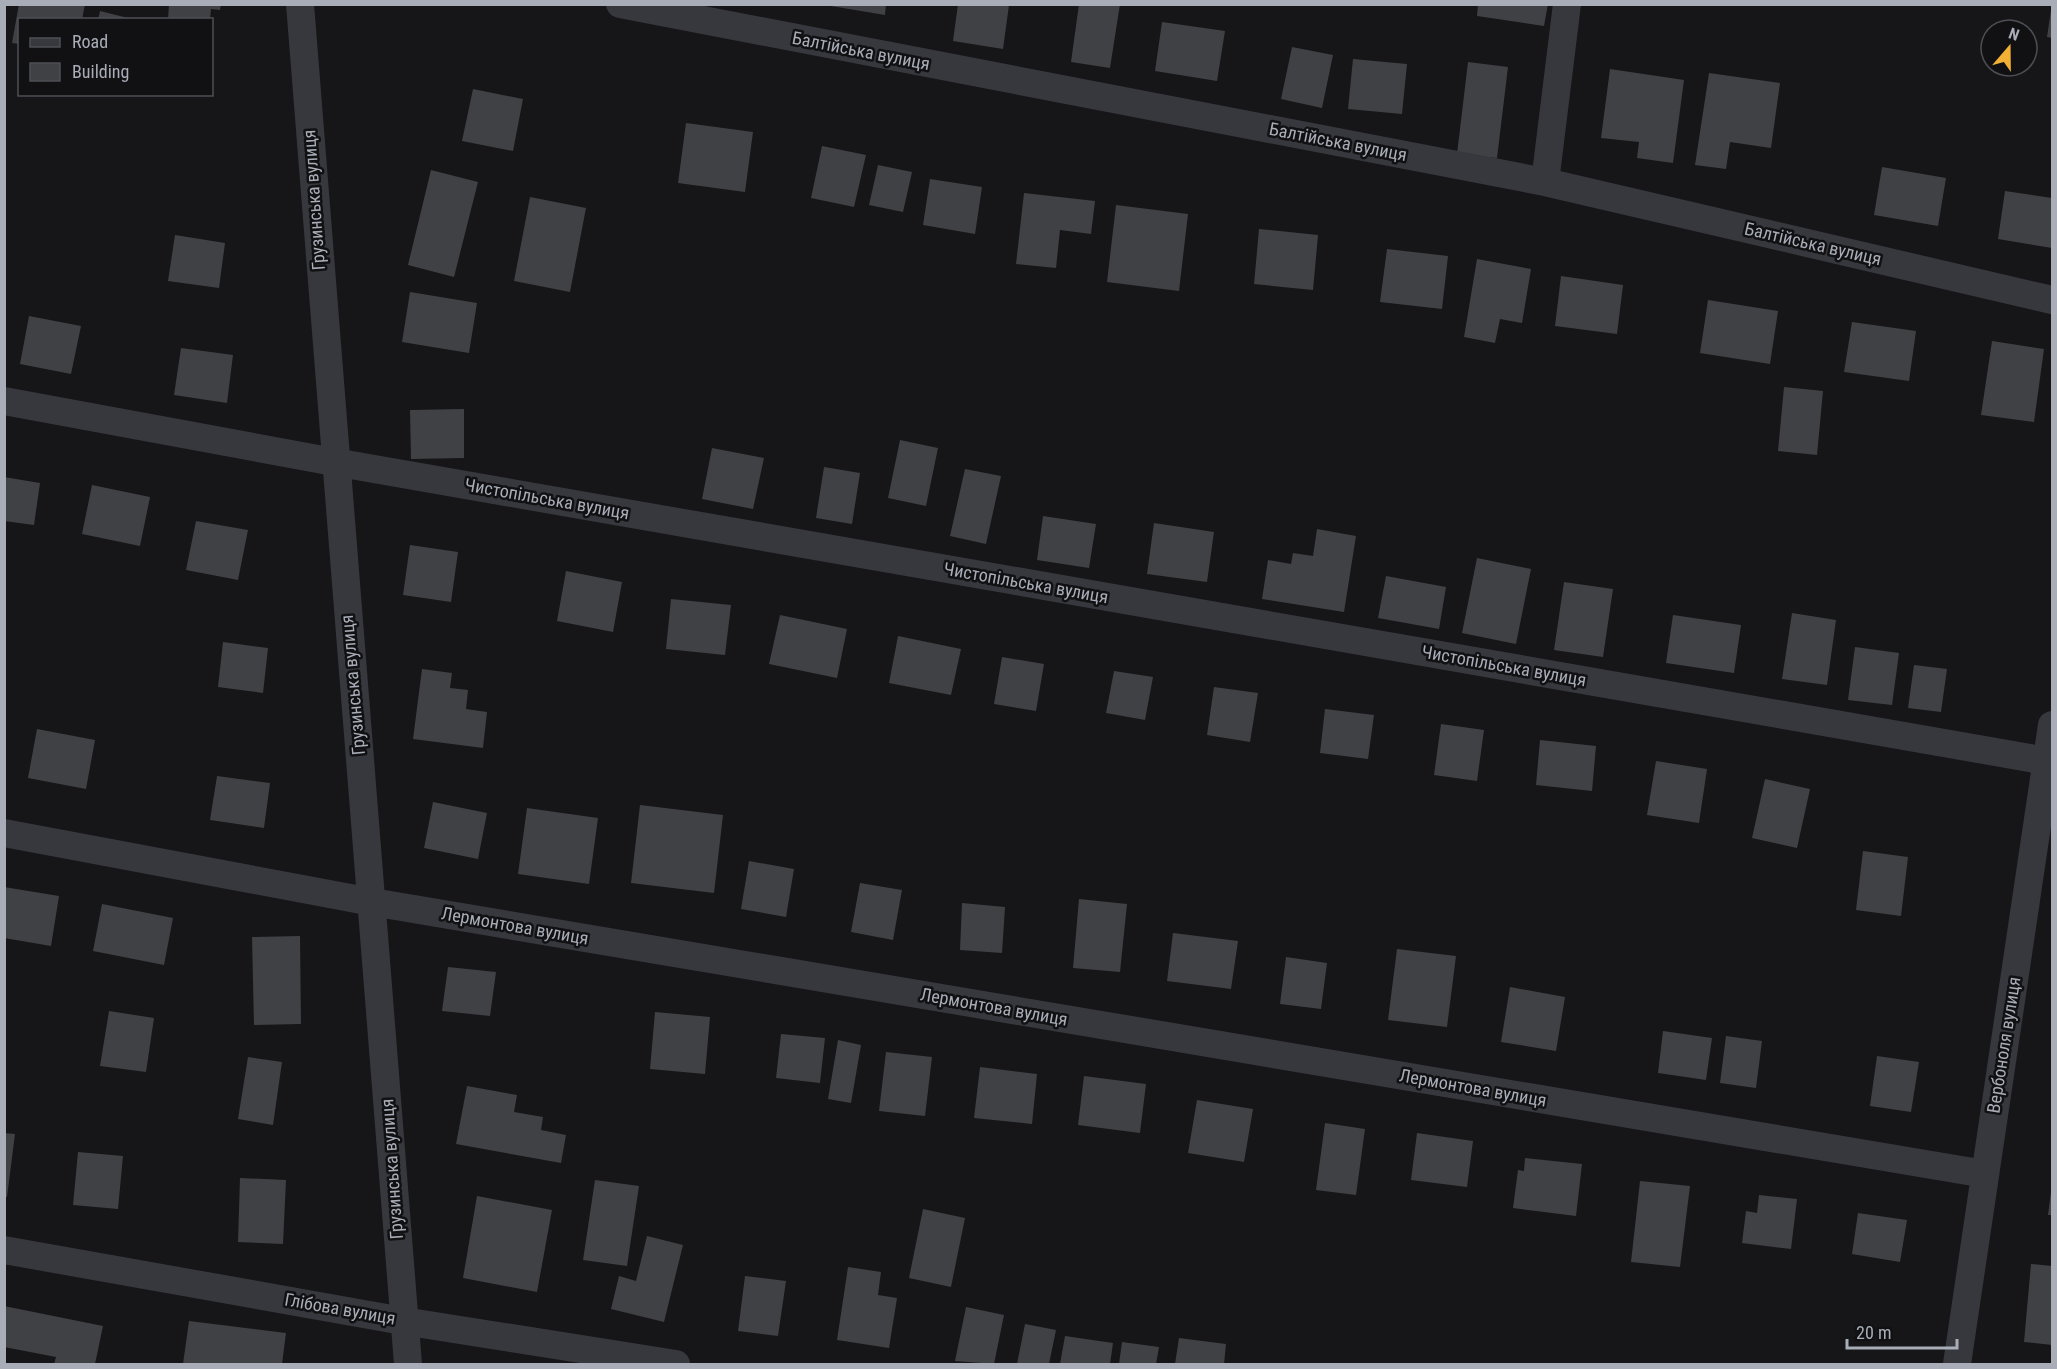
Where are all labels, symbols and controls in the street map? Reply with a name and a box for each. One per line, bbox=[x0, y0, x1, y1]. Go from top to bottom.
legend bbox=[18, 18, 213, 96]
north arrow bbox=[1979, 18, 2039, 78]
text: N bbox=[2006, 24, 2022, 45]
street label: Балтійська вулиця bbox=[791, 27, 932, 74]
text: Road bbox=[72, 31, 108, 52]
text: Building bbox=[72, 61, 129, 82]
street label: Балтійська вулиця bbox=[1268, 118, 1409, 165]
street label: Грузинська вулиця bbox=[298, 129, 329, 271]
street label: Балтійська вулиця bbox=[1743, 218, 1884, 269]
street label: Чистопільська вулиця bbox=[463, 474, 631, 523]
street label: Чистопільська вулиця bbox=[942, 558, 1110, 607]
street label: Грузинська вулиця bbox=[336, 614, 369, 756]
street label: Чистопільська вулиця bbox=[1420, 641, 1588, 690]
street label: Лермонтова вулиця bbox=[440, 902, 590, 949]
street label: Вербоноля вулиця bbox=[1982, 975, 2025, 1115]
street label: Лермонтова вулиця bbox=[919, 983, 1069, 1030]
street label: Лермонтова вулиця bbox=[1398, 1064, 1548, 1111]
street label: Грузинська вулиця bbox=[376, 1098, 407, 1240]
street label: Глібова вулиця bbox=[283, 1288, 397, 1329]
scale bar bbox=[1847, 1312, 1956, 1350]
text: 20 m bbox=[1856, 1322, 1891, 1343]

